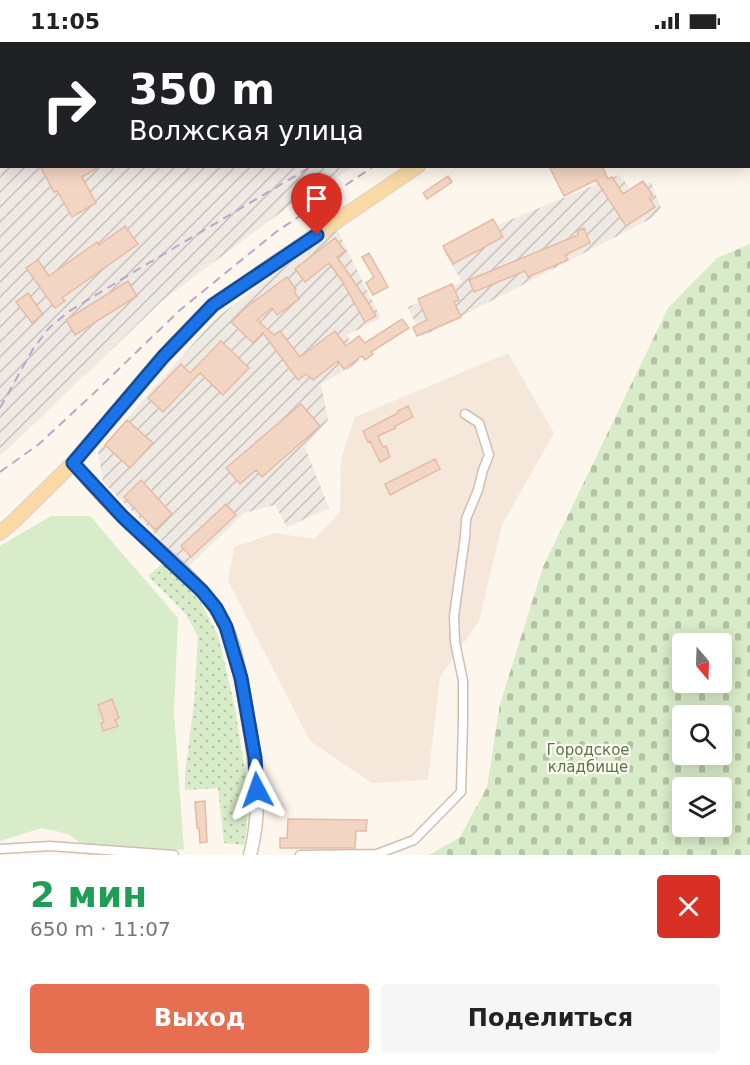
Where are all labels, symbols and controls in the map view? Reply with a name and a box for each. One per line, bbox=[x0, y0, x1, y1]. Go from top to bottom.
text: 11:05 bbox=[30, 9, 100, 34]
text: 350 m bbox=[129, 65, 275, 114]
icon: right bbox=[30, 66, 108, 144]
text: Волжская улица bbox=[129, 115, 364, 146]
pin bbox=[291, 173, 342, 235]
icon: arrive bbox=[300, 182, 333, 215]
north arrow bbox=[672, 633, 732, 693]
map controls bbox=[672, 633, 732, 837]
button: search bbox=[672, 705, 732, 765]
park label: Городское кладбище bbox=[546, 741, 630, 776]
position arrow bbox=[225, 758, 289, 822]
button: layers bbox=[672, 777, 732, 837]
text: 2 мин bbox=[30, 874, 147, 915]
button: close bbox=[657, 875, 720, 938]
text: 650 m · 11:07 bbox=[30, 917, 171, 941]
button: Выход bbox=[30, 984, 369, 1053]
button: Поделиться bbox=[381, 984, 720, 1053]

